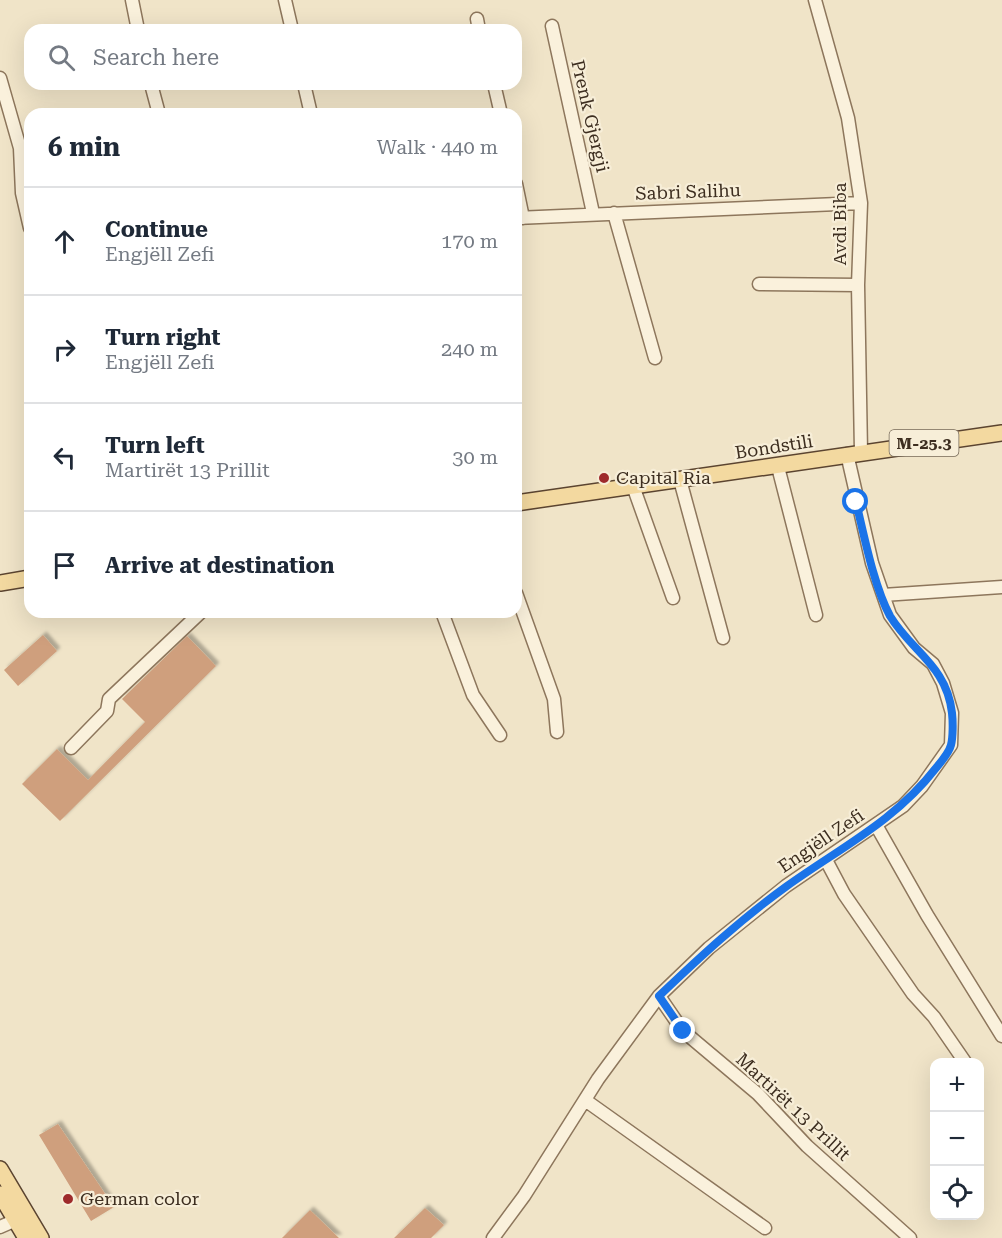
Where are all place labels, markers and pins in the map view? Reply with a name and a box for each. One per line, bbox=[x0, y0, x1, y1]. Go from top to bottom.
place label: Capital Ria bbox=[616, 467, 711, 488]
marker: Capital Ria bbox=[597, 471, 611, 485]
place label: German color bbox=[80, 1188, 199, 1209]
marker: German color bbox=[61, 1192, 75, 1206]

